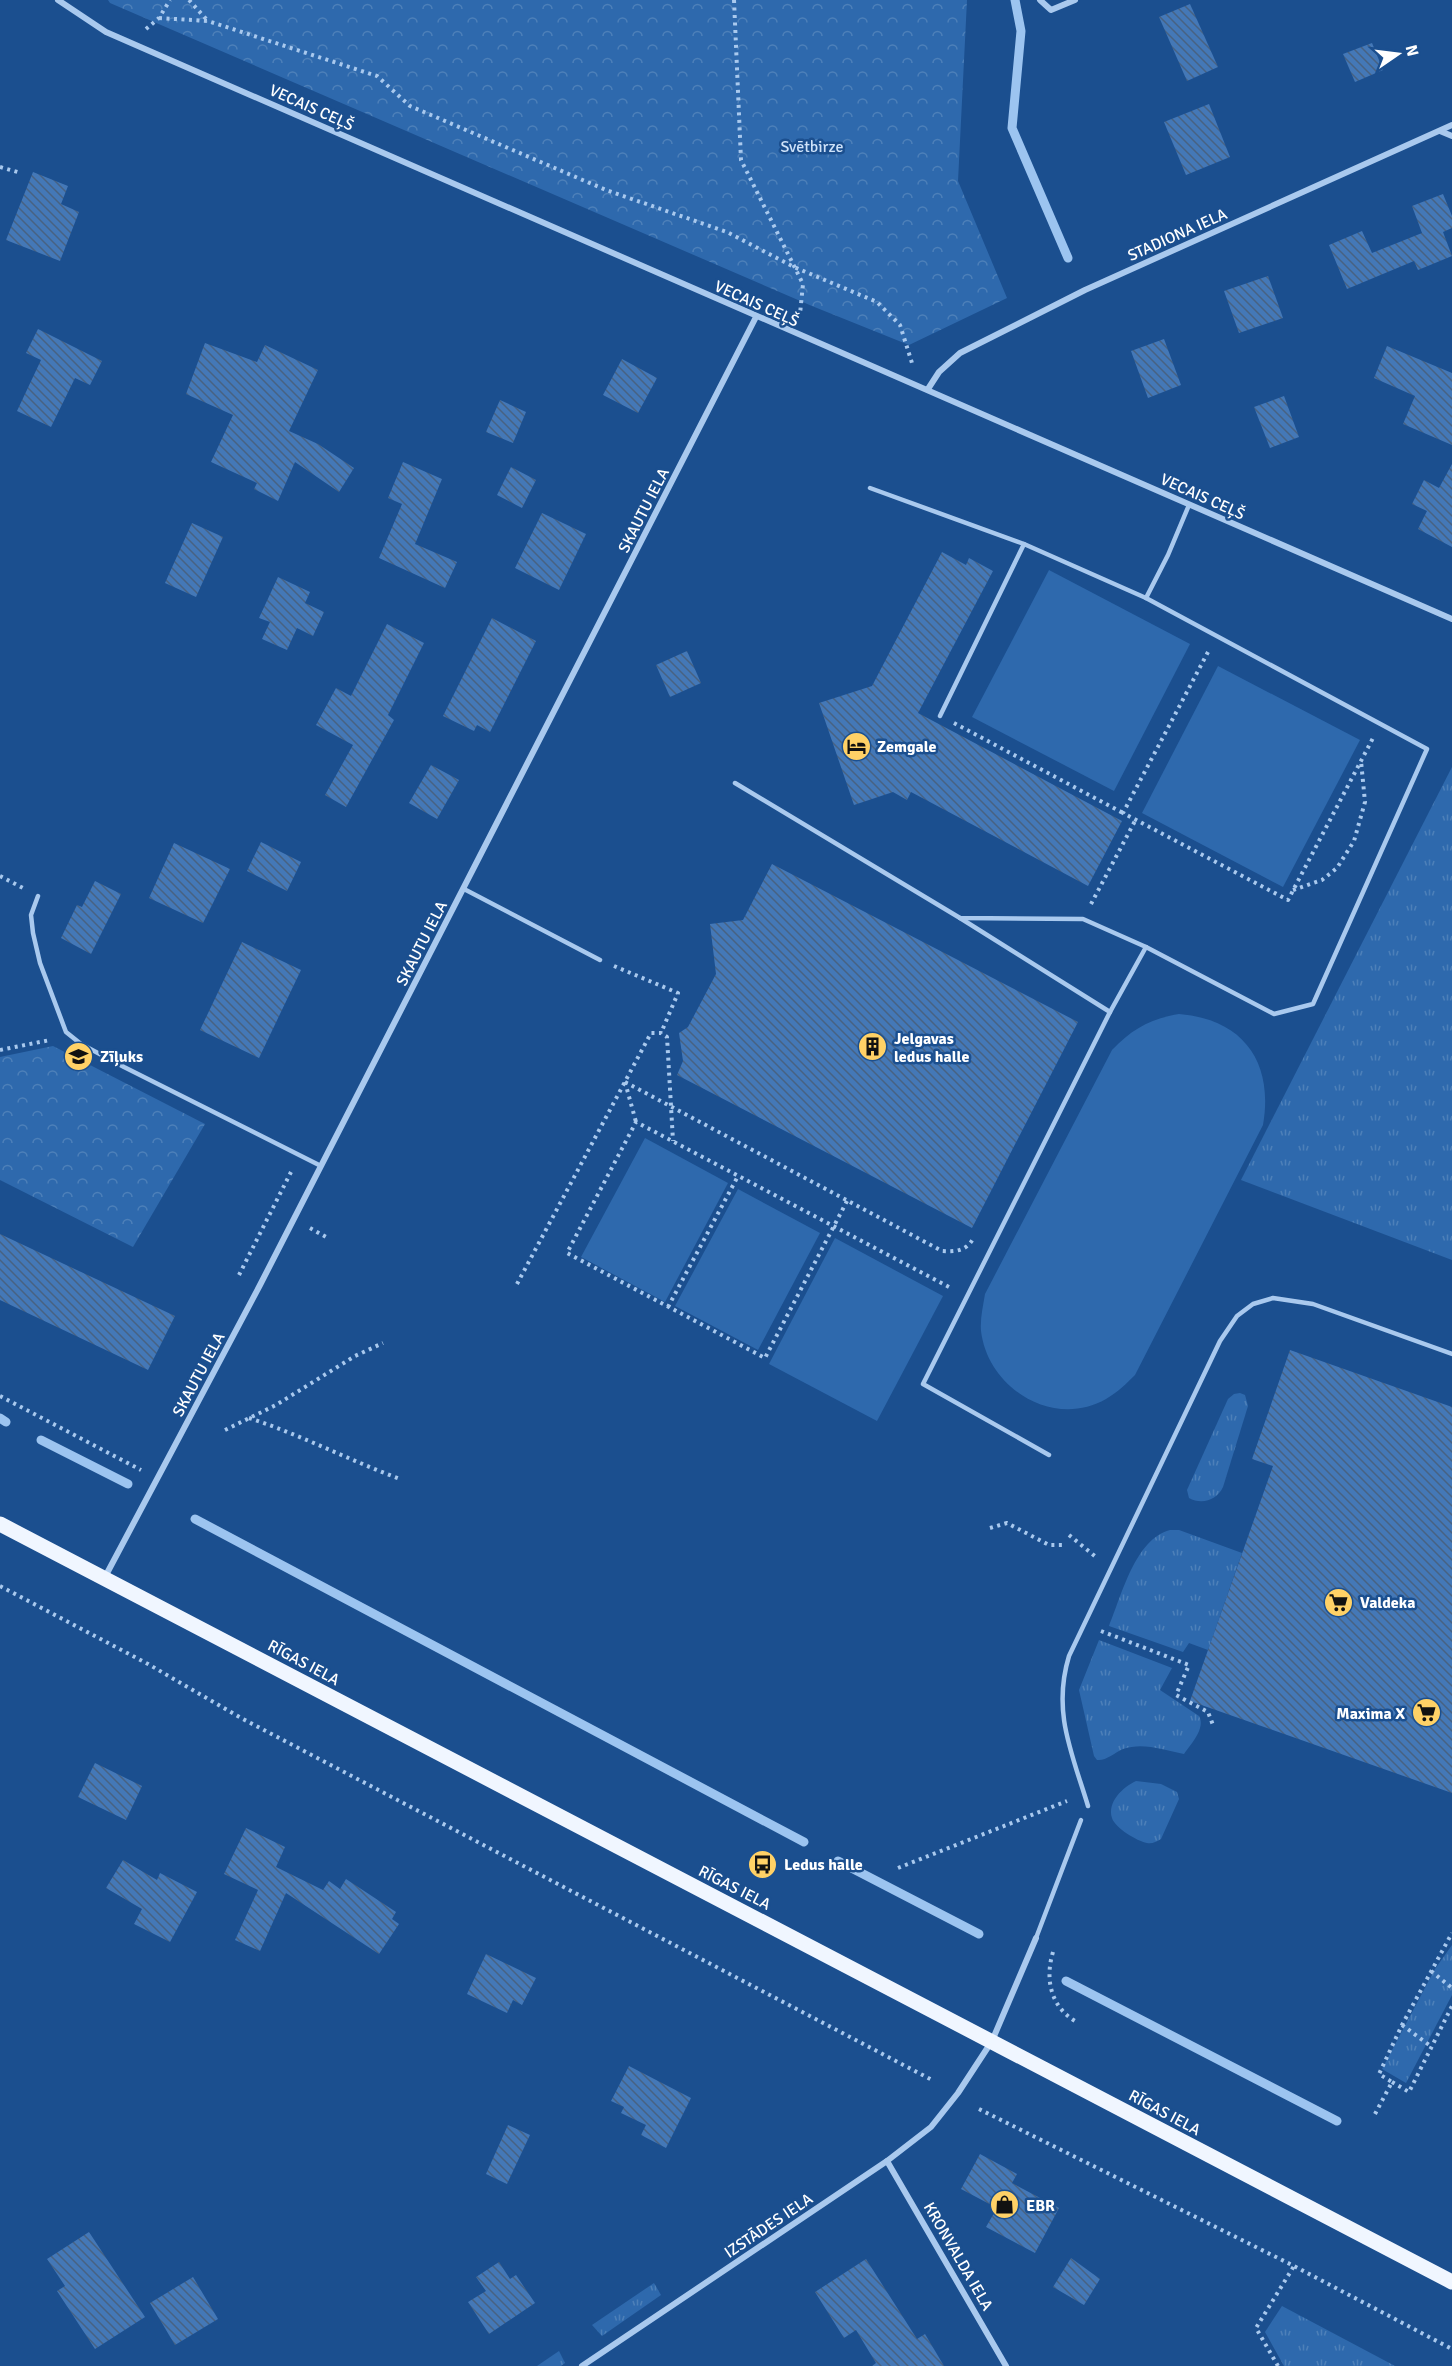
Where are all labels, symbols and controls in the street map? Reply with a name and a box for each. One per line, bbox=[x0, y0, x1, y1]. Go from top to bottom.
north arrow bbox=[1368, 24, 1428, 84]
text: N bbox=[1401, 43, 1423, 58]
street label: VECAIS CEĻŠ bbox=[266, 80, 357, 135]
park label: Svētbirze bbox=[781, 137, 843, 157]
street label: STADIONA IELA bbox=[1125, 204, 1230, 266]
street label: VECAIS CEĻŠ bbox=[711, 276, 802, 331]
street label: SKAUTU IELA bbox=[614, 465, 674, 556]
street label: VECAIS CEĻŠ bbox=[1157, 469, 1248, 524]
hotel icon: Zemgale bbox=[840, 730, 872, 762]
place label: Zemgale bbox=[877, 737, 937, 757]
street label: SKAUTU IELA bbox=[392, 898, 452, 989]
place label: Jelgavas ledus halle bbox=[894, 1029, 969, 1067]
building icon: Jelgavas ledus halle bbox=[857, 1031, 889, 1063]
school or university icon: Zīļuks bbox=[63, 1040, 95, 1072]
place label: Zīļuks bbox=[100, 1047, 143, 1067]
street label: SKAUTU IELA bbox=[168, 1329, 230, 1420]
supermarket icon: Valdeka bbox=[1323, 1586, 1355, 1618]
place label: Valdeka bbox=[1360, 1593, 1415, 1613]
street label: RĪGAS IELA bbox=[264, 1636, 343, 1690]
supermarket icon: Maxima X bbox=[1410, 1697, 1442, 1729]
place label: Maxima X bbox=[1336, 1704, 1405, 1724]
bus stop icon: Ledus halle bbox=[747, 1848, 779, 1880]
place label: Ledus halle bbox=[784, 1855, 863, 1875]
street label: RĪGAS IELA bbox=[695, 1861, 774, 1915]
street label: RĪGAS IELA bbox=[1125, 2086, 1204, 2140]
street label: IZSTĀDES IELA bbox=[721, 2189, 817, 2263]
shop icon: EBR bbox=[989, 2189, 1021, 2221]
place label: EBR bbox=[1026, 2196, 1055, 2216]
street label: KRONVALDA IELA bbox=[919, 2199, 997, 2314]

